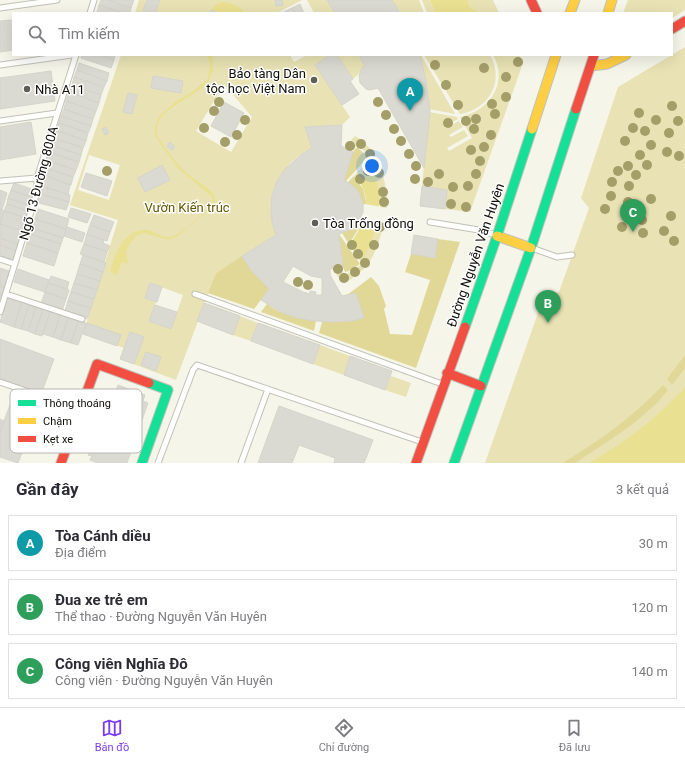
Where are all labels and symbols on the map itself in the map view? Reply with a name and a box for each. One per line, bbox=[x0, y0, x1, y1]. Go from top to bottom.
place label: Bảo tàng Dân tộc học Việt Nam bbox=[206, 66, 306, 96]
marker: Bảo tàng Dân tộc học Việt Nam bbox=[309, 75, 319, 85]
pin: A bbox=[397, 78, 423, 111]
place label: Nhà A11 bbox=[35, 82, 85, 97]
marker: Nhà A11 bbox=[22, 84, 32, 94]
street label: Ngõ 13 Đường 800A bbox=[16, 124, 61, 242]
your location bbox=[362, 156, 382, 176]
street label: Đường Nguyễn Văn Huyên bbox=[444, 181, 507, 329]
pin: C bbox=[620, 199, 646, 232]
park label: Vườn Kiến trúc bbox=[144, 200, 230, 215]
place label: Tòa Trống đồng bbox=[323, 216, 414, 231]
marker: Tòa Trống đồng bbox=[310, 218, 320, 228]
pin: B bbox=[535, 290, 561, 323]
legend bbox=[10, 389, 142, 453]
text: Thông thoáng bbox=[43, 397, 111, 410]
text: Chậm bbox=[43, 415, 72, 428]
text: Kẹt xe bbox=[43, 433, 73, 446]

